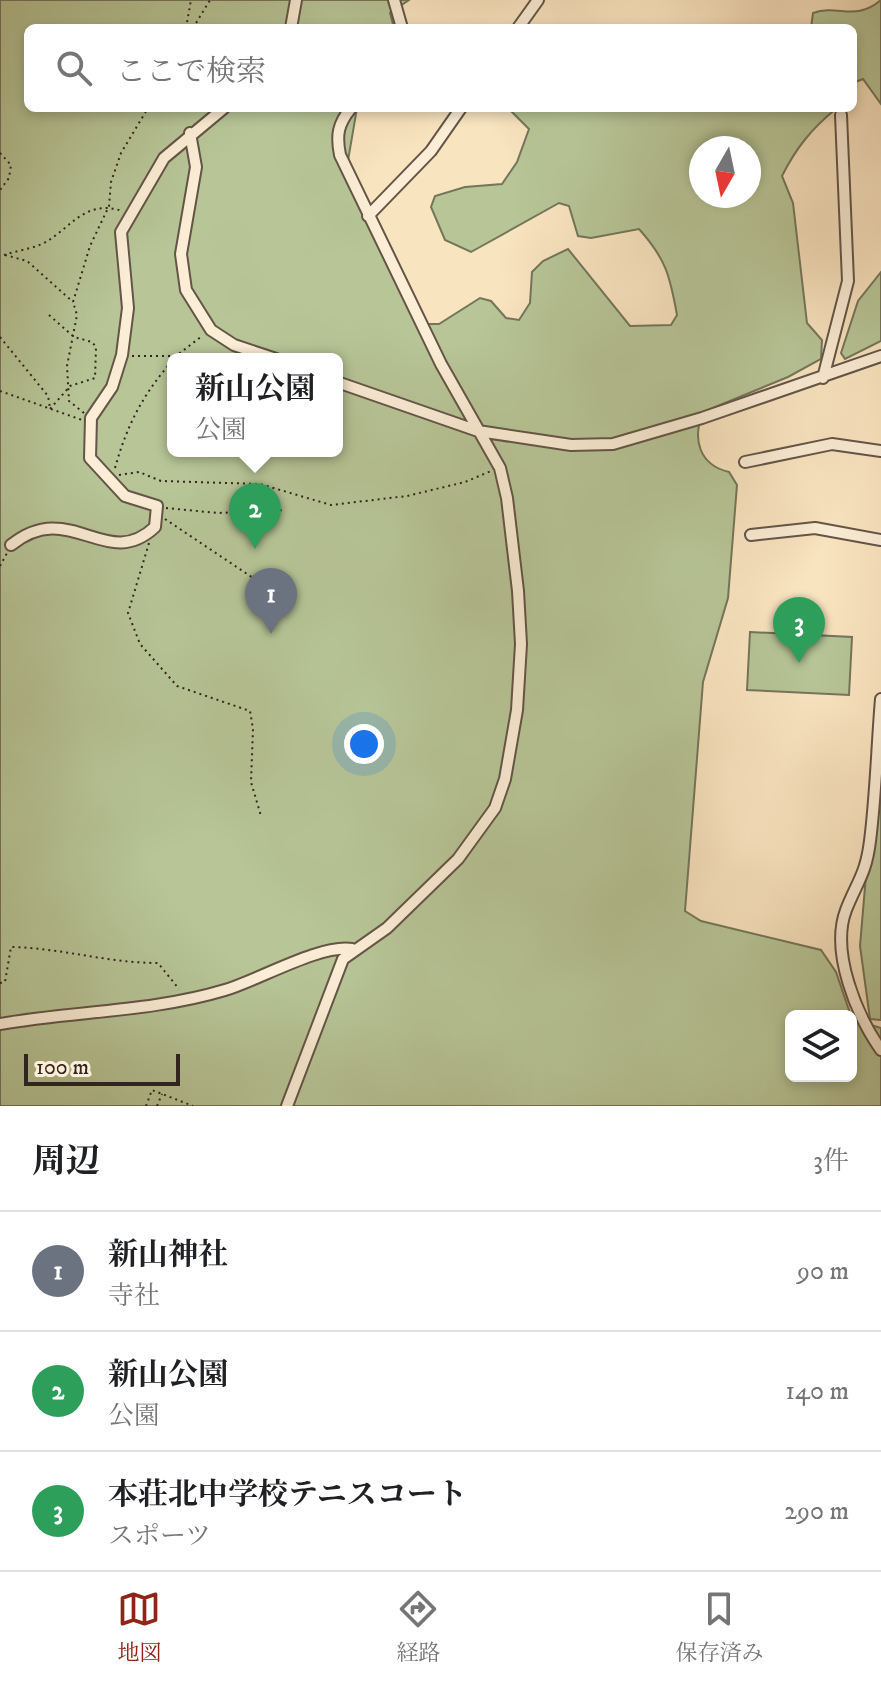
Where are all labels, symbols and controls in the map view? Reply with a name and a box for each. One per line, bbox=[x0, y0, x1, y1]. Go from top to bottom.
search box bbox=[24, 24, 857, 112]
icon: search bbox=[52, 46, 96, 90]
text: ここで検索 bbox=[116, 54, 266, 91]
north arrow bbox=[689, 136, 761, 208]
popup bbox=[167, 353, 343, 457]
text: 新山公園 bbox=[195, 371, 315, 408]
text: 公園 bbox=[195, 414, 247, 447]
pin: 2 bbox=[229, 483, 281, 549]
pin: 1 bbox=[245, 568, 297, 634]
pin: 3 bbox=[773, 597, 825, 663]
your location bbox=[344, 724, 384, 764]
map controls bbox=[785, 1010, 857, 1082]
button: layers bbox=[785, 1010, 857, 1082]
scale bar bbox=[24, 1050, 180, 1086]
text: 100 m bbox=[36, 1054, 89, 1081]
text: 周辺 bbox=[32, 1141, 100, 1183]
text: 3件 bbox=[813, 1145, 849, 1178]
text: 新山神社 bbox=[108, 1237, 228, 1274]
text: 1 bbox=[53, 1255, 63, 1288]
text: 90 m bbox=[797, 1255, 849, 1288]
text: 寺社 bbox=[108, 1280, 160, 1313]
text: 新山公園 bbox=[108, 1357, 228, 1394]
text: 2 bbox=[52, 1375, 64, 1408]
text: 140 m bbox=[785, 1375, 849, 1408]
text: 公園 bbox=[108, 1400, 160, 1433]
text: 本荘北中学校テニスコート bbox=[108, 1477, 467, 1514]
text: 3 bbox=[53, 1495, 63, 1528]
text: 290 m bbox=[784, 1495, 849, 1528]
text: スポーツ bbox=[108, 1520, 211, 1553]
tab: 地図 bbox=[117, 1587, 162, 1667]
tab: 経路 bbox=[396, 1587, 441, 1667]
tab: 保存済み bbox=[675, 1587, 764, 1667]

